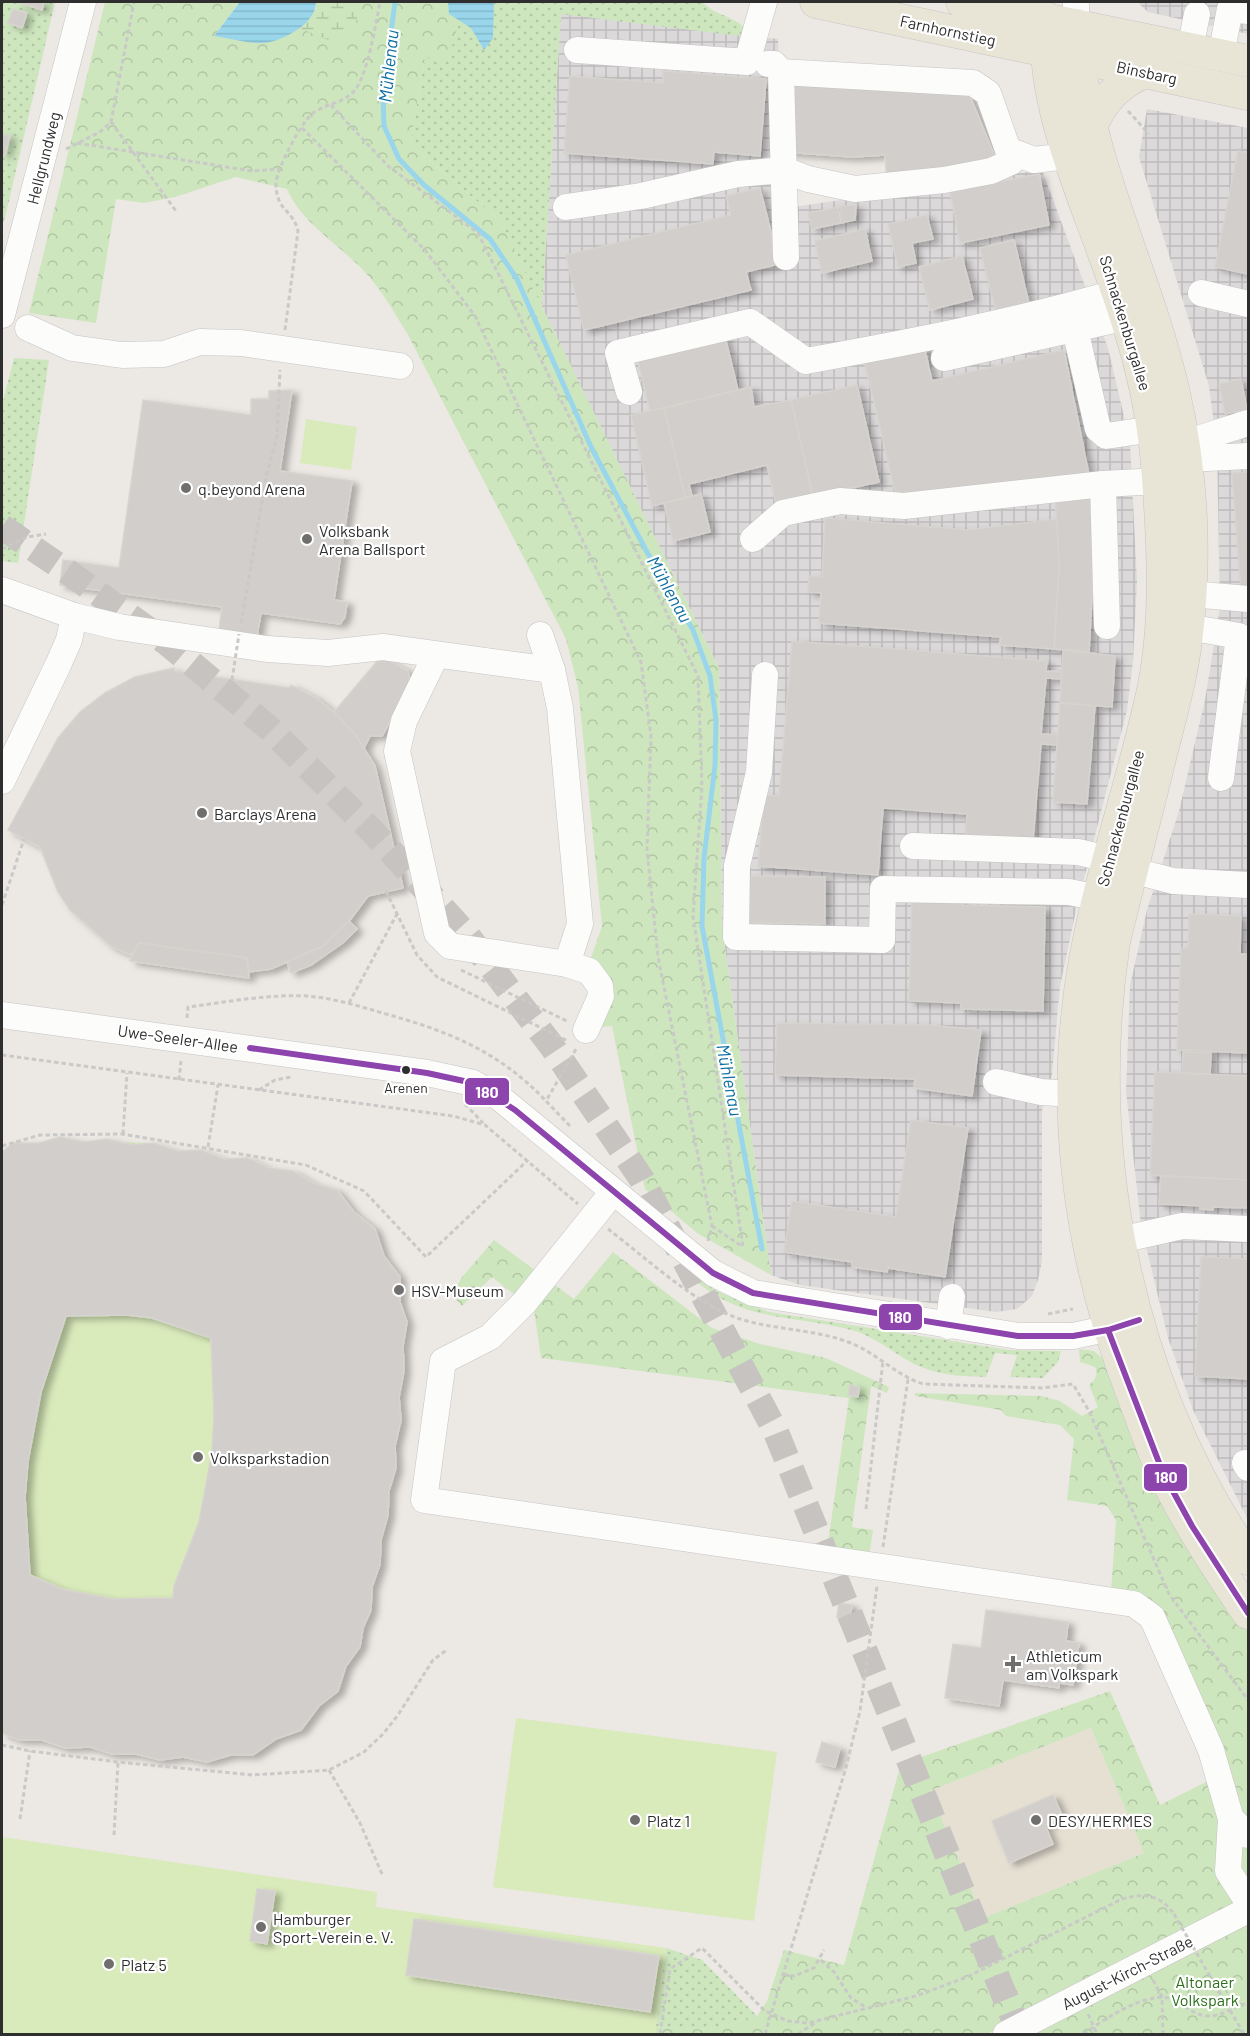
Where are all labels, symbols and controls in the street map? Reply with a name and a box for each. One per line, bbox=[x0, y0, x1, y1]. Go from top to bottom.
street label: Farnhornstieg bbox=[898, 11, 998, 49]
water label: Mühlenau bbox=[373, 29, 403, 103]
street label: Binsbarg bbox=[1115, 56, 1179, 88]
street label: Hellgrundweg bbox=[22, 110, 64, 206]
street label: Schnackenburgallee bbox=[1096, 253, 1156, 393]
place label: q.beyond Arena bbox=[198, 479, 305, 498]
marker: q.beyond Arena bbox=[179, 481, 193, 495]
place label: Volksbank Arena Ballsport bbox=[319, 521, 425, 558]
marker: Volksbank Arena Ballsport bbox=[300, 532, 314, 546]
water label: Mühlenau bbox=[643, 552, 697, 626]
street label: Schnackenburgallee bbox=[1093, 748, 1147, 888]
place label: Barclays Arena bbox=[214, 804, 317, 823]
marker: Barclays Arena bbox=[195, 806, 209, 820]
street label: Uwe-Seeler-Allee bbox=[117, 1020, 239, 1056]
water label: Mühlenau bbox=[712, 1042, 748, 1118]
marker: Arenen bbox=[400, 1064, 412, 1076]
line badge: 180 bbox=[464, 1077, 510, 1106]
place label: Arenen bbox=[384, 1079, 428, 1096]
text: 180 bbox=[475, 1082, 499, 1101]
place label: HSV-Museum bbox=[411, 1281, 504, 1300]
marker: HSV-Museum bbox=[392, 1283, 406, 1297]
line badge: 180 bbox=[878, 1303, 923, 1331]
text: 180 bbox=[888, 1307, 912, 1326]
place label: Volksparkstadion bbox=[210, 1448, 329, 1467]
marker: Volksparkstadion bbox=[191, 1450, 205, 1464]
line badge: 180 bbox=[1143, 1463, 1188, 1492]
text: 180 bbox=[1154, 1467, 1178, 1486]
place label: Athleticum am Volkspark bbox=[1026, 1646, 1118, 1683]
marker: Athleticum am Volkspark bbox=[1004, 1655, 1022, 1673]
place label: Platz 1 bbox=[647, 1811, 690, 1830]
place label: DESY/HERMES bbox=[1048, 1811, 1152, 1830]
marker: Platz 1 bbox=[628, 1813, 642, 1827]
marker: DESY/HERMES bbox=[1029, 1813, 1043, 1827]
place label: Hamburger Sport-Verein e. V. bbox=[273, 1909, 394, 1946]
marker: Hamburger Sport-Verein e. V. bbox=[254, 1920, 268, 1934]
street label: August-Kirch-Straße bbox=[1058, 1931, 1196, 2013]
place label: Platz 5 bbox=[121, 1955, 167, 1974]
marker: Platz 5 bbox=[102, 1957, 116, 1971]
park label: Altonaer Volkspark bbox=[1171, 1972, 1239, 2009]

